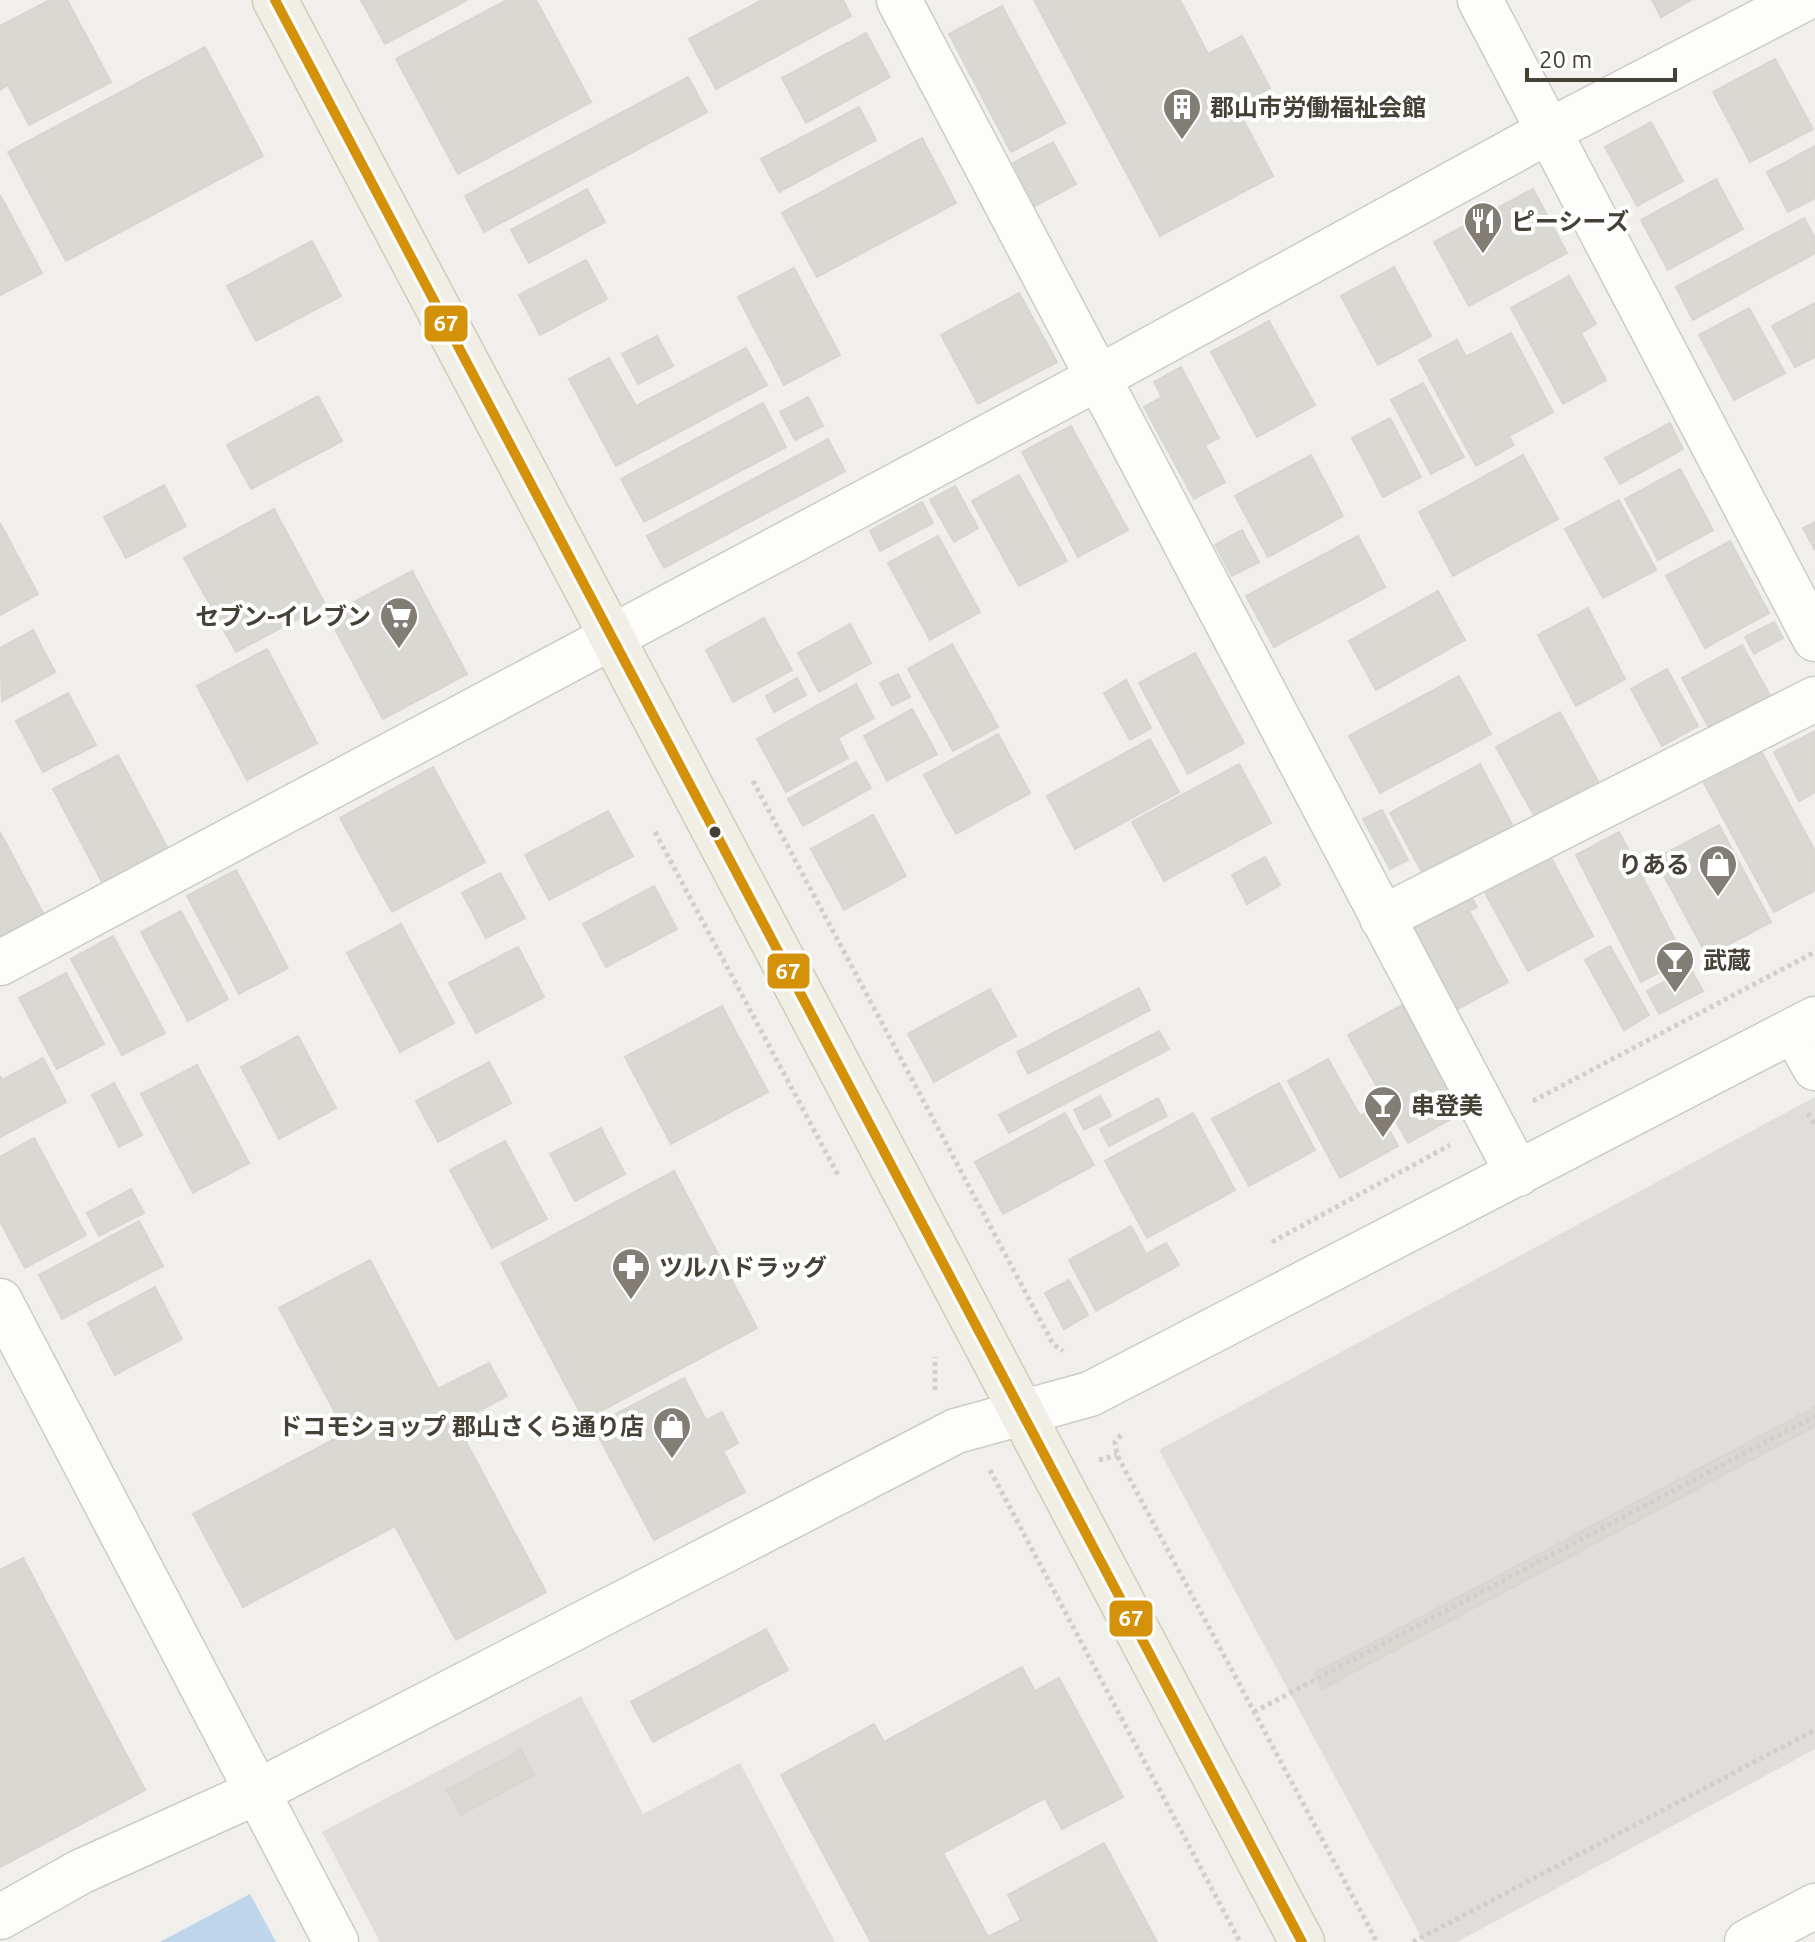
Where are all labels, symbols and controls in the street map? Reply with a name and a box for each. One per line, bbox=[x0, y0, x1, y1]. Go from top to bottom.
scale bar bbox=[1527, 32, 1675, 82]
text: 20 m bbox=[1539, 46, 1592, 73]
building icon: 郡山市労働福祉会館 bbox=[1161, 86, 1203, 141]
place label: 郡山市労働福祉会館 bbox=[1210, 94, 1426, 121]
restaurant icon: ピーシーズ bbox=[1462, 200, 1504, 255]
place label: ピーシーズ bbox=[1511, 208, 1629, 235]
line badge: 67 bbox=[423, 304, 469, 343]
text: 67 bbox=[434, 310, 458, 335]
supermarket icon: セブン-イレブン bbox=[378, 595, 420, 650]
place label: セブン-イレブン bbox=[195, 603, 371, 630]
unlabelled marker bbox=[707, 824, 723, 840]
shop icon: りある bbox=[1697, 843, 1739, 898]
place label: りある bbox=[1618, 851, 1690, 878]
bar icon: 武蔵 bbox=[1654, 939, 1696, 994]
place label: 武蔵 bbox=[1703, 947, 1751, 974]
line badge: 67 bbox=[766, 952, 811, 990]
text: 67 bbox=[776, 958, 800, 983]
bar icon: 串登美 bbox=[1362, 1084, 1404, 1139]
place label: 串登美 bbox=[1411, 1092, 1483, 1119]
pharmacy icon: ツルハドラッグ bbox=[610, 1246, 652, 1301]
place label: ツルハドラッグ bbox=[659, 1254, 827, 1281]
shop icon: ドコモショップ 郡山さくら通り店 bbox=[651, 1405, 693, 1460]
place label: ドコモショップ 郡山さくら通り店 bbox=[278, 1413, 644, 1440]
line badge: 67 bbox=[1108, 1599, 1154, 1638]
text: 67 bbox=[1119, 1605, 1143, 1630]

